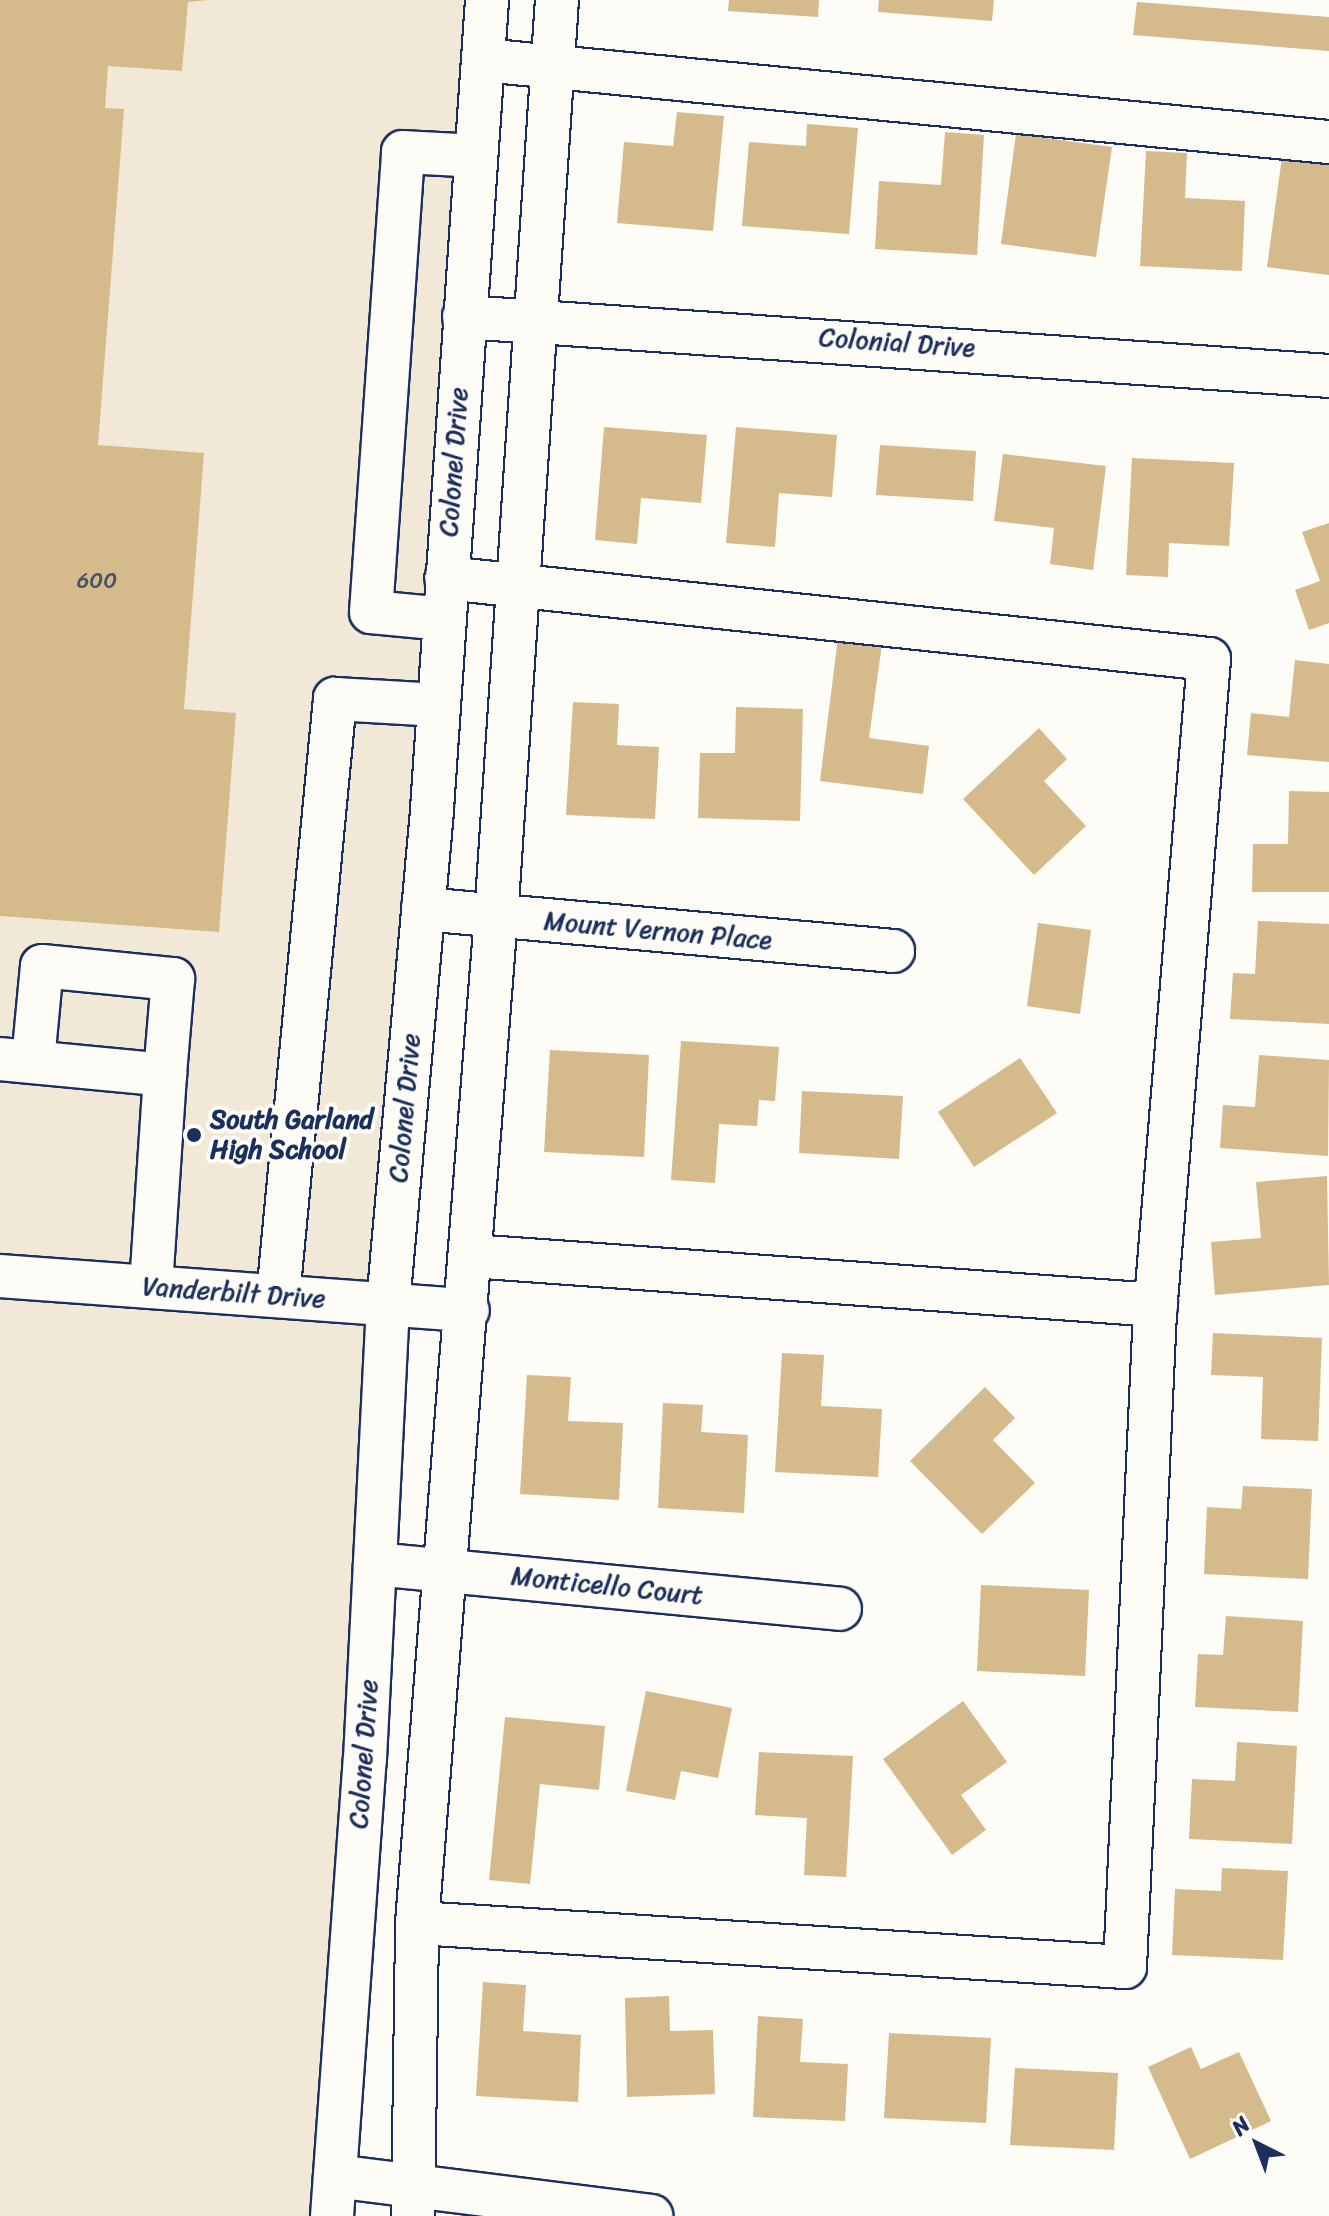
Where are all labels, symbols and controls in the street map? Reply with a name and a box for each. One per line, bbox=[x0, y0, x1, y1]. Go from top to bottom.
street label: Colonial Drive bbox=[817, 322, 977, 364]
street label: Colonel Drive bbox=[433, 386, 475, 538]
house number: 600 bbox=[77, 568, 117, 594]
street label: Mount Vernon Place bbox=[543, 905, 773, 957]
street label: Colonel Drive bbox=[383, 1032, 427, 1184]
place label: South Garland High School bbox=[210, 1104, 373, 1166]
marker: South Garland High School bbox=[185, 1126, 203, 1144]
street label: Vanderbilt Drive bbox=[141, 1271, 327, 1315]
street label: Monticello Court bbox=[510, 1560, 704, 1612]
street label: Colonel Drive bbox=[343, 1678, 385, 1830]
north arrow bbox=[1217, 2104, 1297, 2184]
text: N bbox=[1222, 2106, 1259, 2145]

